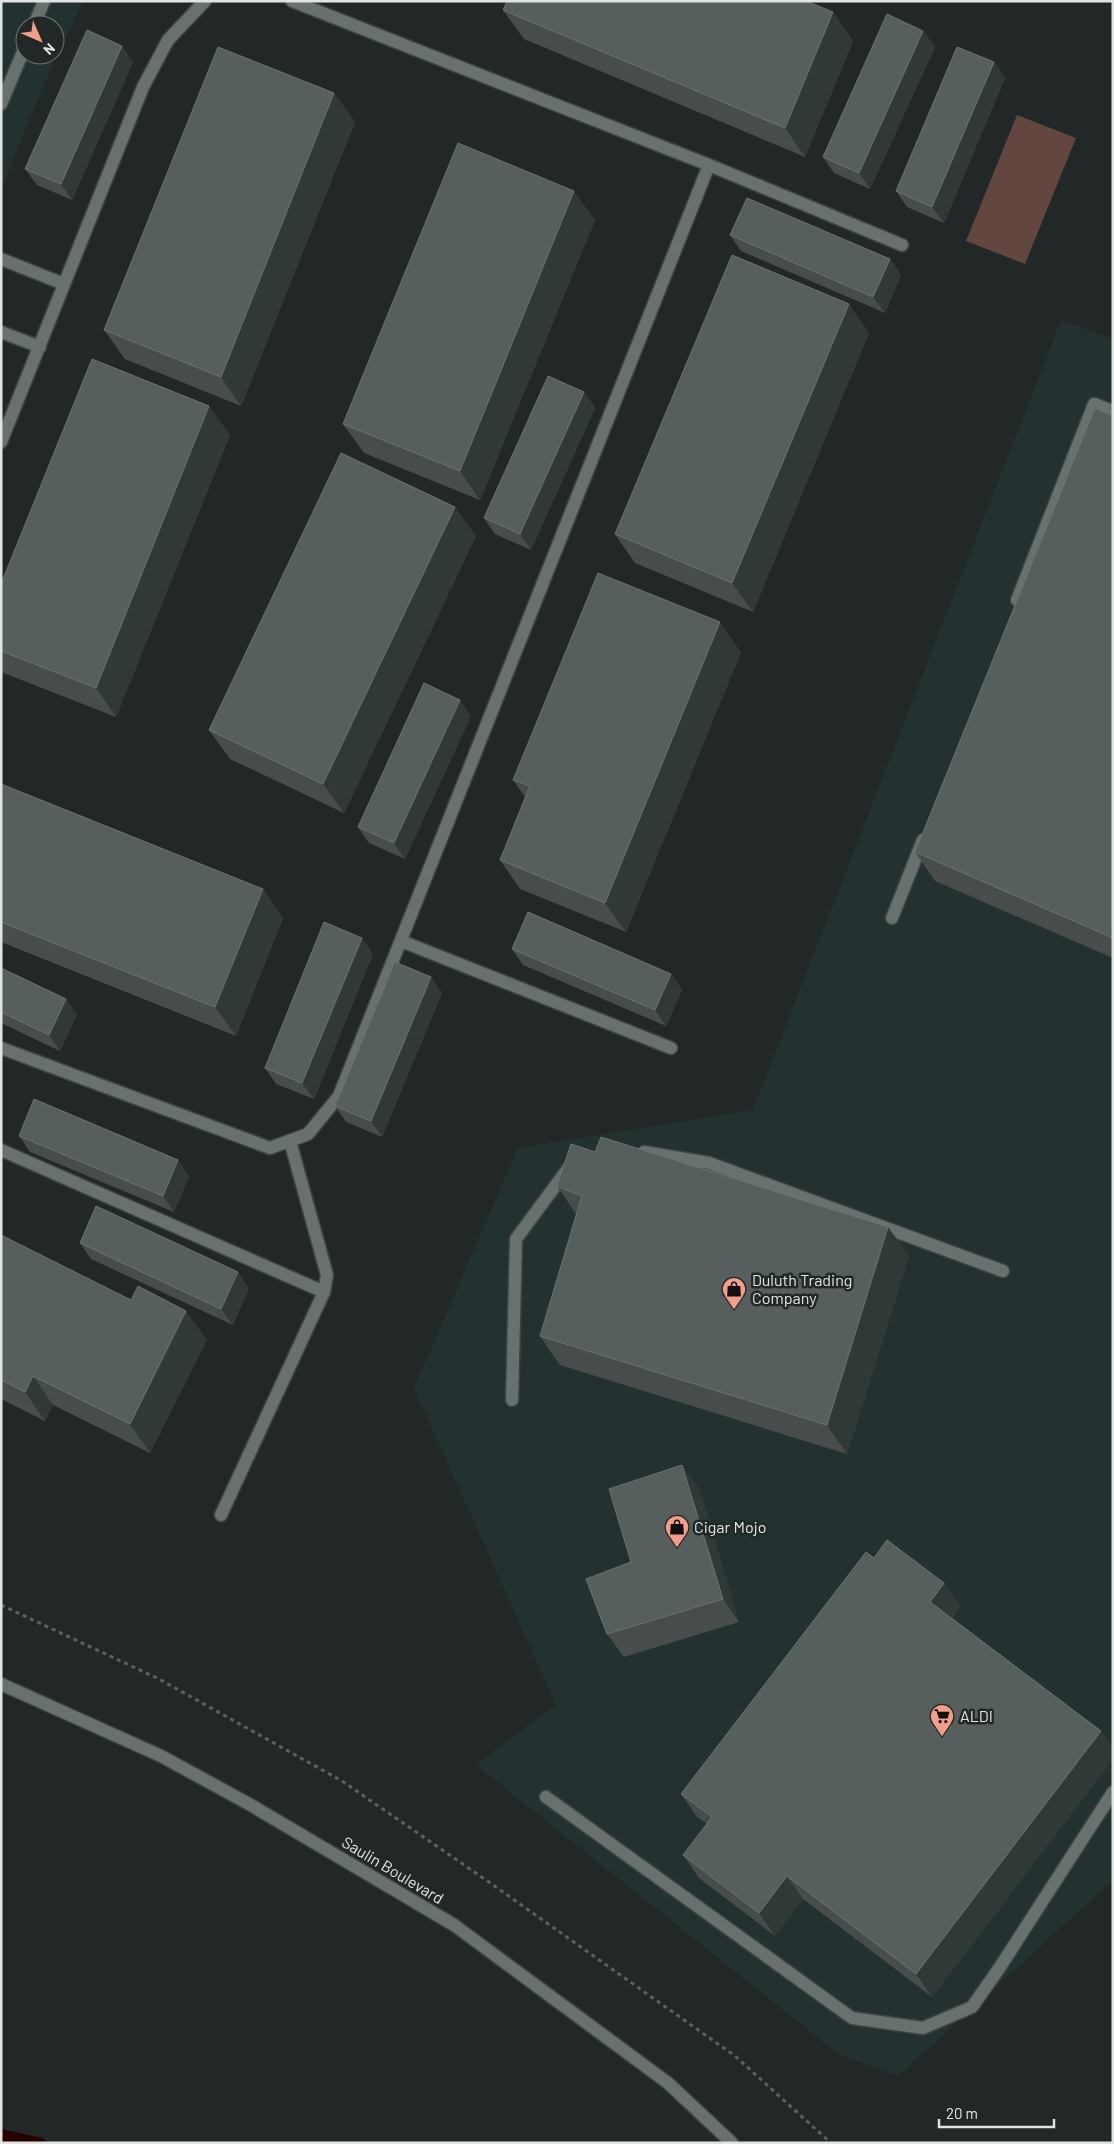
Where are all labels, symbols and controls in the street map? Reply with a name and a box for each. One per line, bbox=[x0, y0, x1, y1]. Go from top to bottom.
north arrow bbox=[15, 15, 65, 65]
text: N bbox=[40, 40, 59, 59]
place label: Duluth Trading Company bbox=[752, 1270, 852, 1307]
shop icon: Duluth Trading Company bbox=[721, 1276, 747, 1310]
shop icon: Cigar Mojo bbox=[664, 1514, 690, 1548]
place label: Cigar Mojo bbox=[694, 1517, 766, 1536]
supermarket icon: ALDI bbox=[929, 1703, 955, 1737]
place label: ALDI bbox=[960, 1706, 993, 1725]
street label: Saulin Boulevard bbox=[339, 1832, 447, 1907]
scale bar bbox=[939, 2096, 1054, 2128]
text: 20 m bbox=[946, 2104, 978, 2122]

